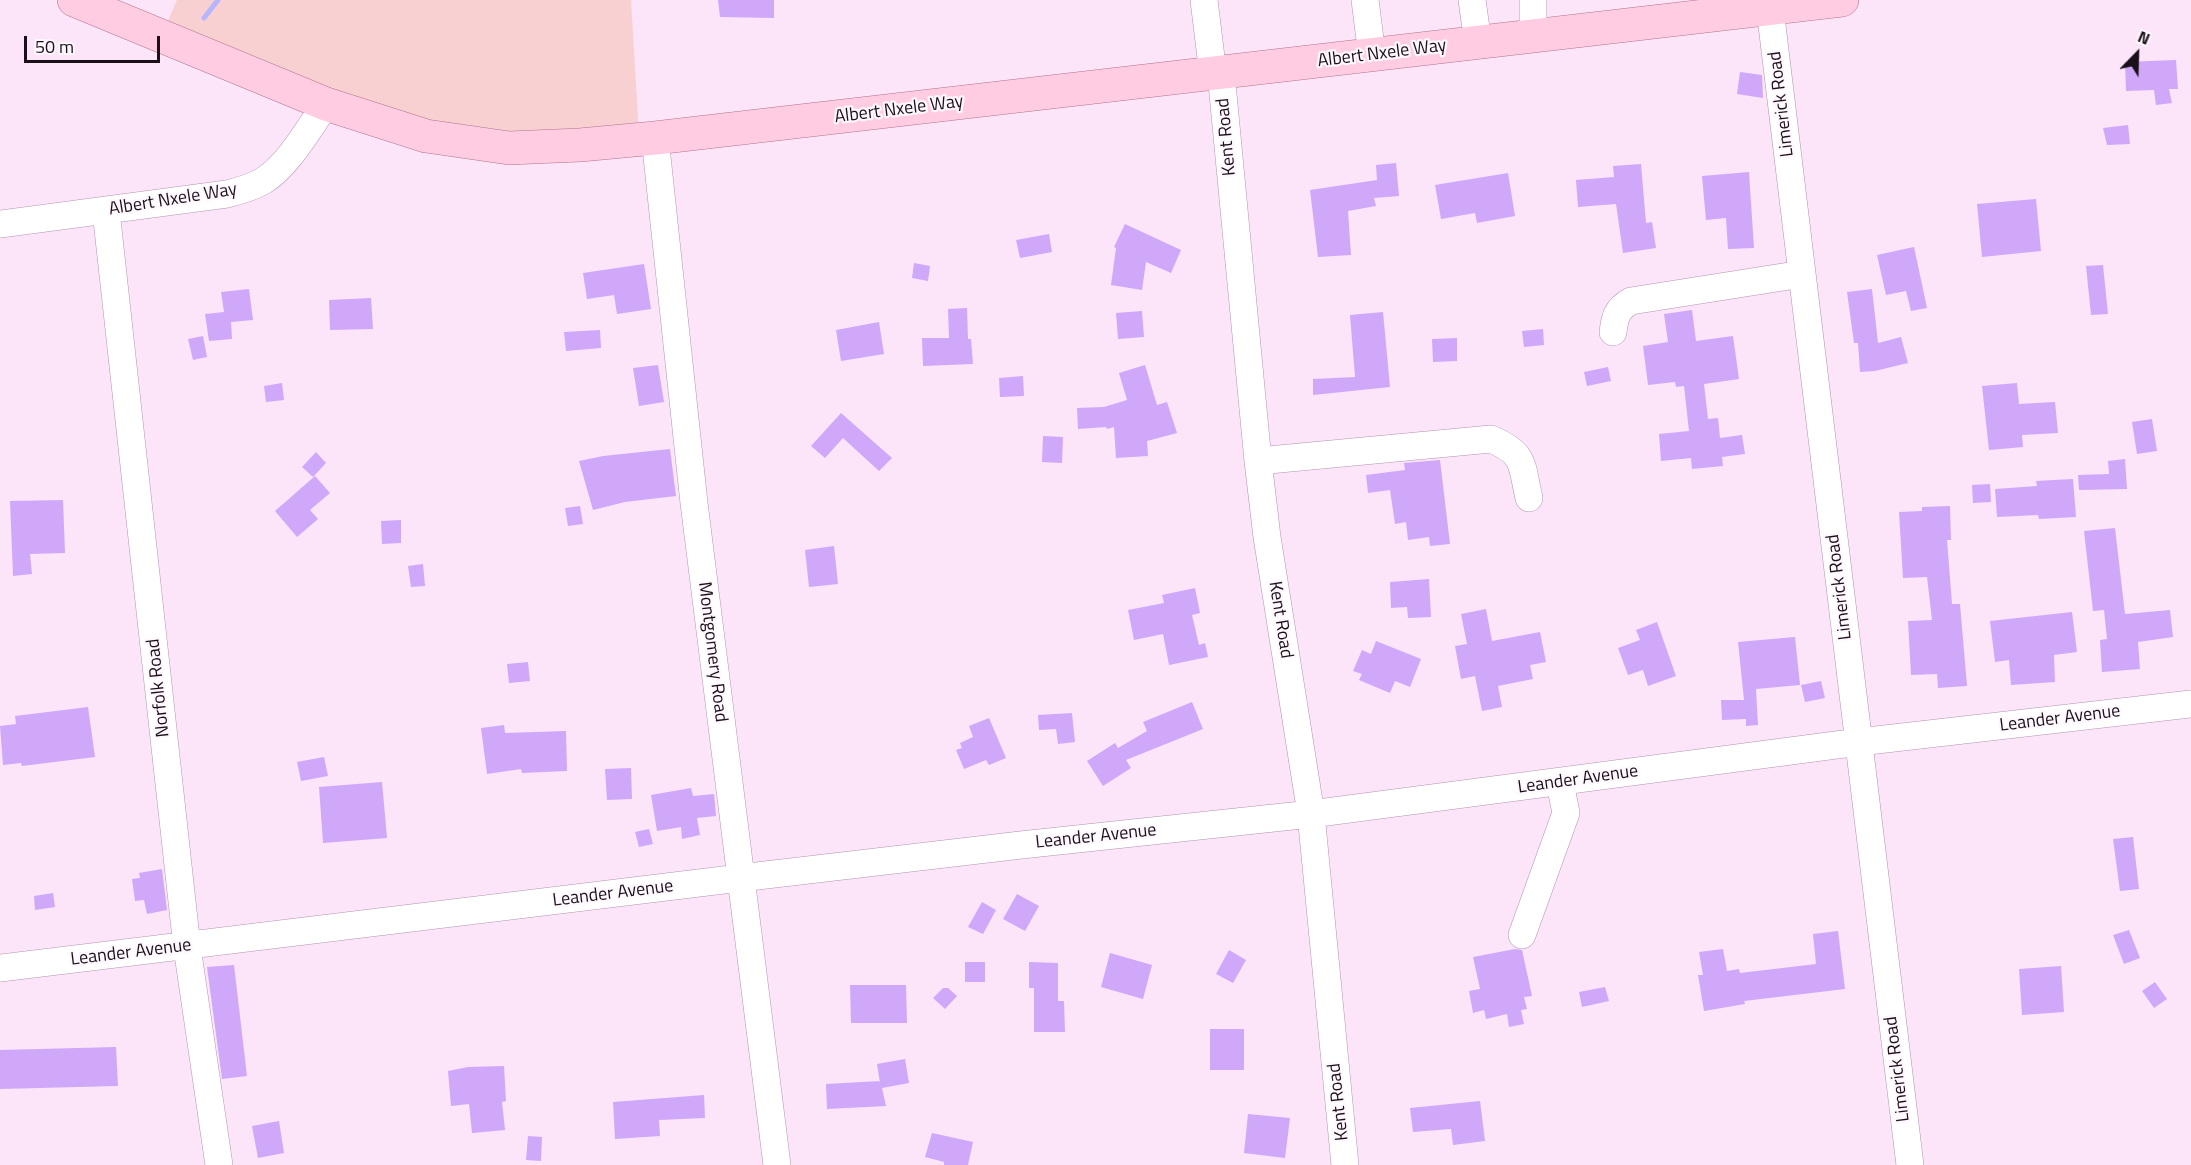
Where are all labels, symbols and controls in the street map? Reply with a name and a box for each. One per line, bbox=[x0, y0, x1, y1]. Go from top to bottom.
scale bar bbox=[27, 24, 164, 62]
north arrow bbox=[2107, 24, 2167, 84]
text: N bbox=[2134, 24, 2154, 51]
text: 50 m bbox=[35, 33, 74, 60]
street label: Albert Nxele Way bbox=[1316, 35, 1448, 73]
street label: Limerick Road bbox=[1765, 50, 1799, 158]
street label: Albert Nxele Way bbox=[833, 91, 965, 129]
street label: Kent Road bbox=[1213, 97, 1241, 177]
street label: Albert Nxele Way bbox=[107, 179, 239, 221]
street label: Limerick Road bbox=[1823, 533, 1857, 641]
street label: Kent Road bbox=[1263, 580, 1297, 660]
street label: Montgomery Road bbox=[693, 581, 731, 723]
street label: Norfolk Road bbox=[143, 638, 175, 738]
street label: Leander Avenue bbox=[1998, 701, 2122, 737]
street label: Leander Avenue bbox=[1516, 761, 1640, 799]
street label: Leander Avenue bbox=[1034, 820, 1158, 854]
street label: Leander Avenue bbox=[551, 876, 675, 912]
street label: Leander Avenue bbox=[69, 935, 193, 971]
street label: Limerick Road bbox=[1881, 1015, 1915, 1123]
street label: Kent Road bbox=[1324, 1062, 1354, 1142]

